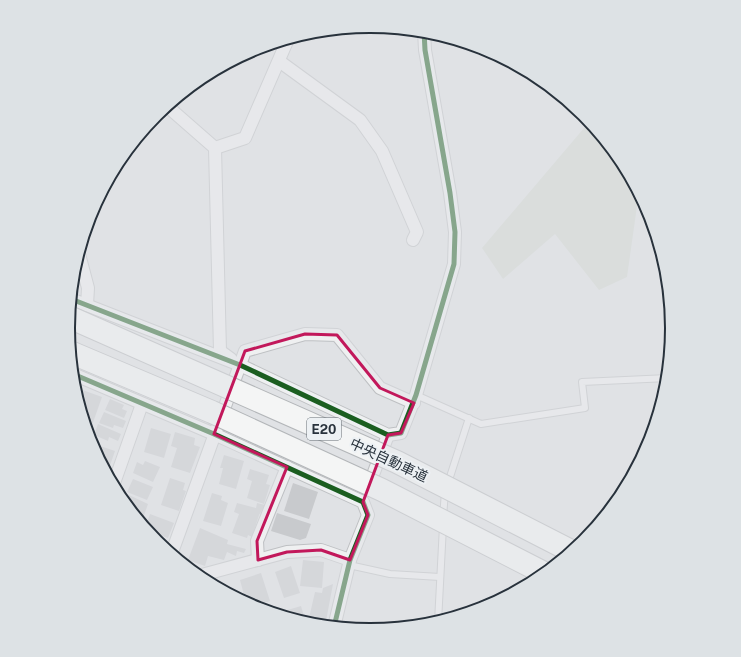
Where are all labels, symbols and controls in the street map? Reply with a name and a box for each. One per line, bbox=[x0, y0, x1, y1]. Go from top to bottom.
road number: E20 bbox=[307, 418, 341, 440]
street label: 中央自動車道 bbox=[348, 435, 430, 485]

